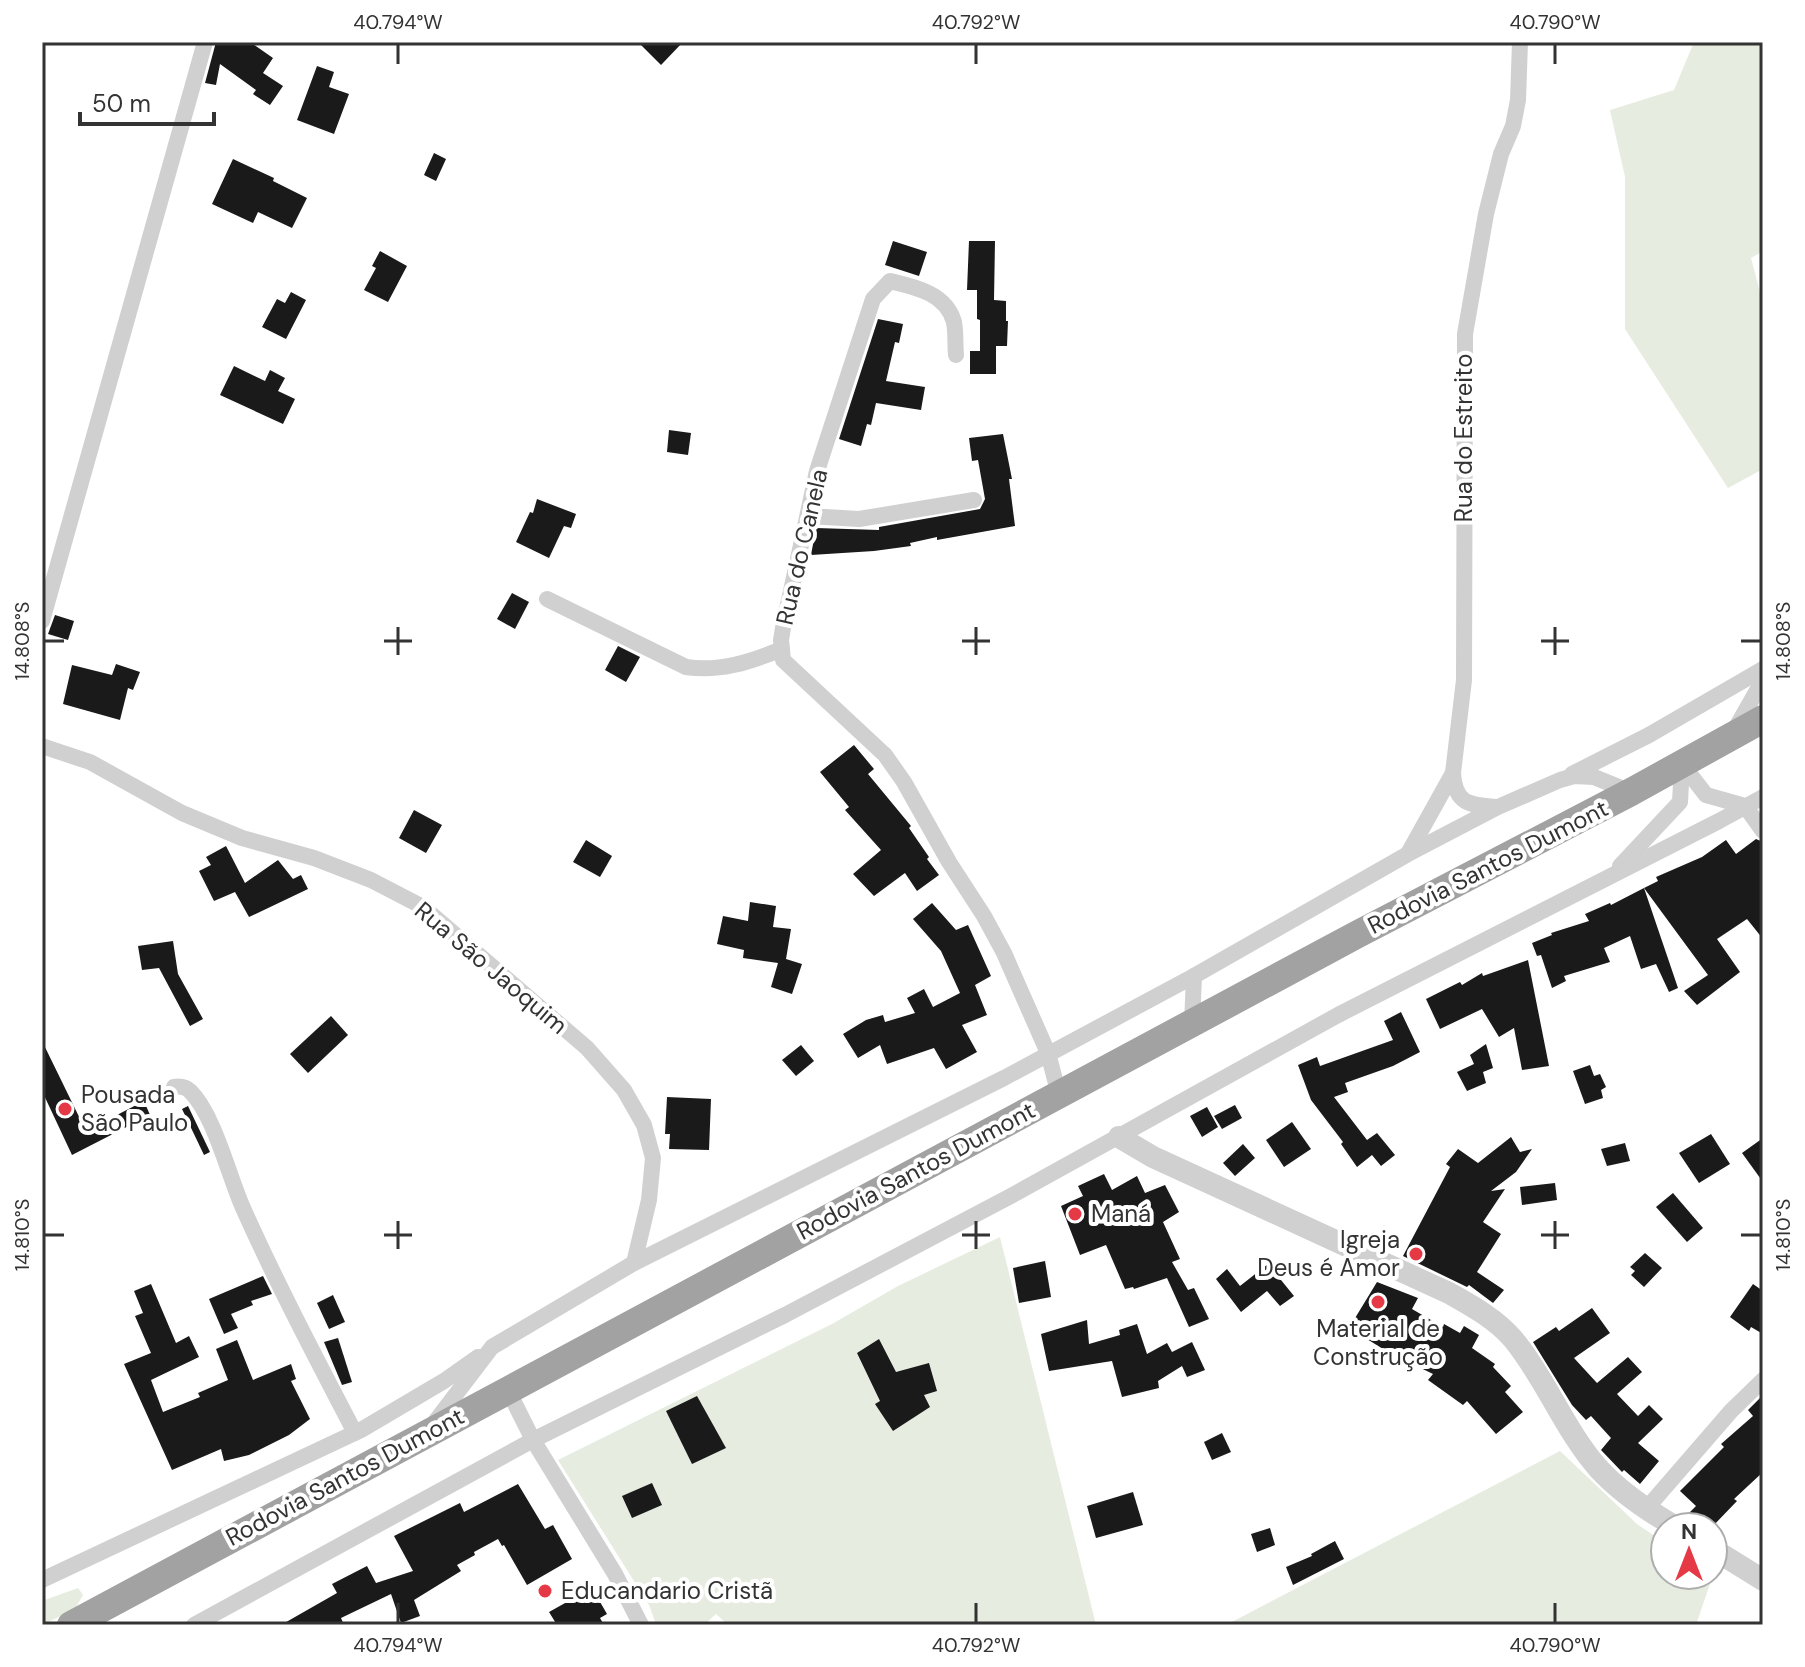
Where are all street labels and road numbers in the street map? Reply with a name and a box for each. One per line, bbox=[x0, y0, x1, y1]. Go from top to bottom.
street label: Rua do Estreito bbox=[1448, 354, 1479, 522]
street label: Rua do Canela bbox=[769, 466, 835, 628]
street label: Rodovia Santos Dumont bbox=[1362, 792, 1613, 941]
street label: Rua São Jaoquim bbox=[408, 895, 574, 1041]
street label: Rodovia Santos Dumont bbox=[791, 1094, 1040, 1247]
street label: Rodovia Santos Dumont bbox=[220, 1400, 469, 1553]

